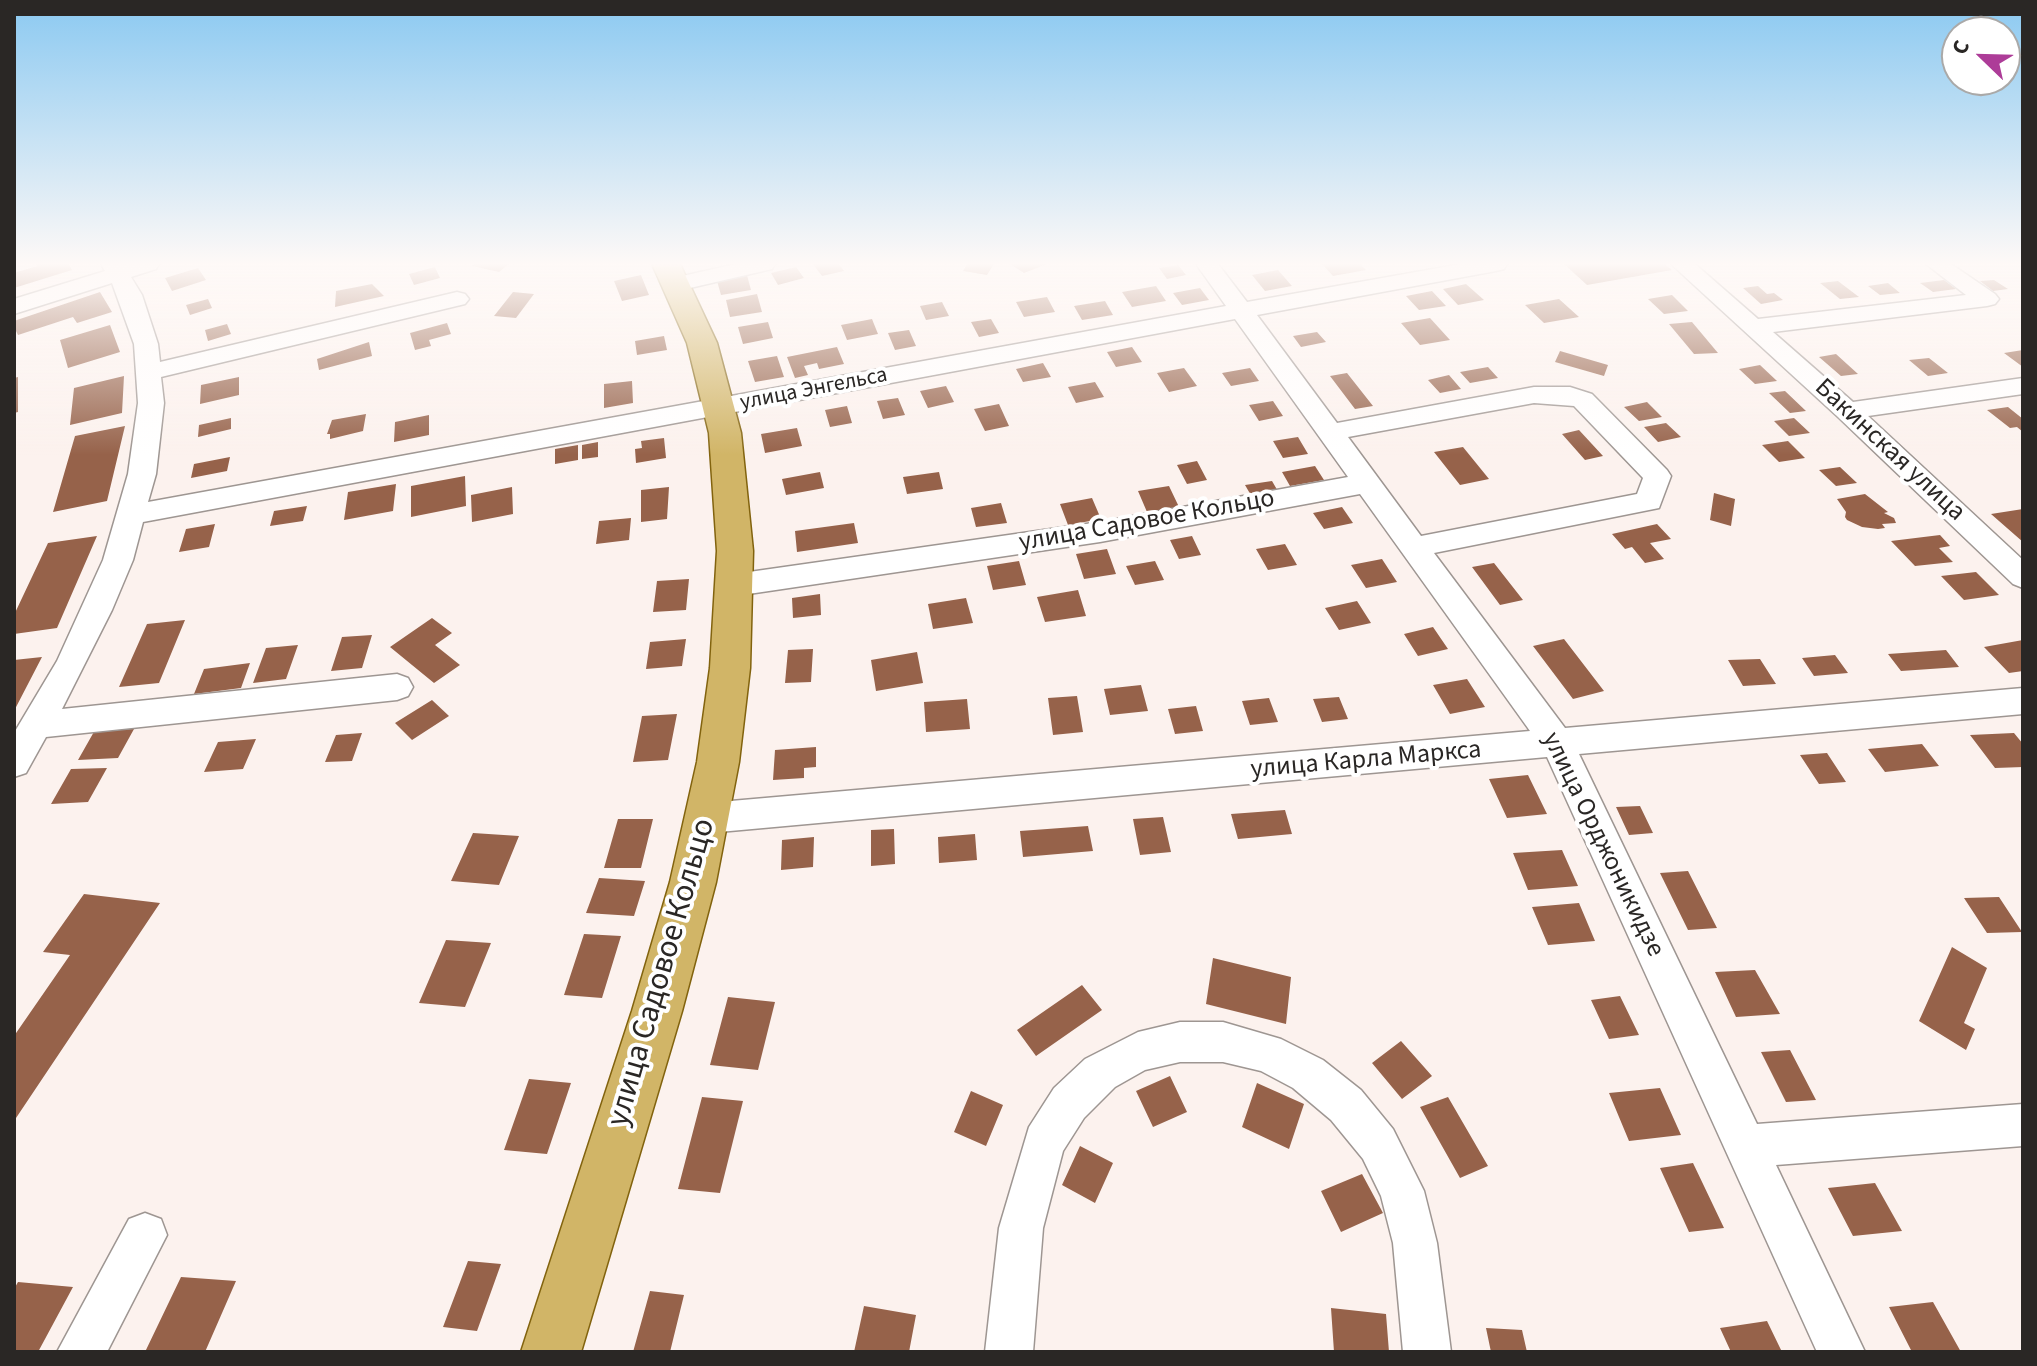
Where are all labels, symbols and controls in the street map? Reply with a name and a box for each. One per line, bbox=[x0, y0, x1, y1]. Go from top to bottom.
north arrow bbox=[1941, 16, 2021, 96]
text: С bbox=[1944, 35, 1978, 60]
street label: улица Энгельса bbox=[738, 363, 890, 417]
street label: Бакинская улица bbox=[1807, 373, 1971, 529]
street label: улица Садовое Кольцо bbox=[1017, 484, 1277, 560]
street label: улица Орджоникидзе bbox=[1534, 728, 1670, 962]
street label: улица Карла Маркса bbox=[1249, 735, 1483, 787]
street label: улица Садовое Кольцо bbox=[601, 815, 725, 1131]

